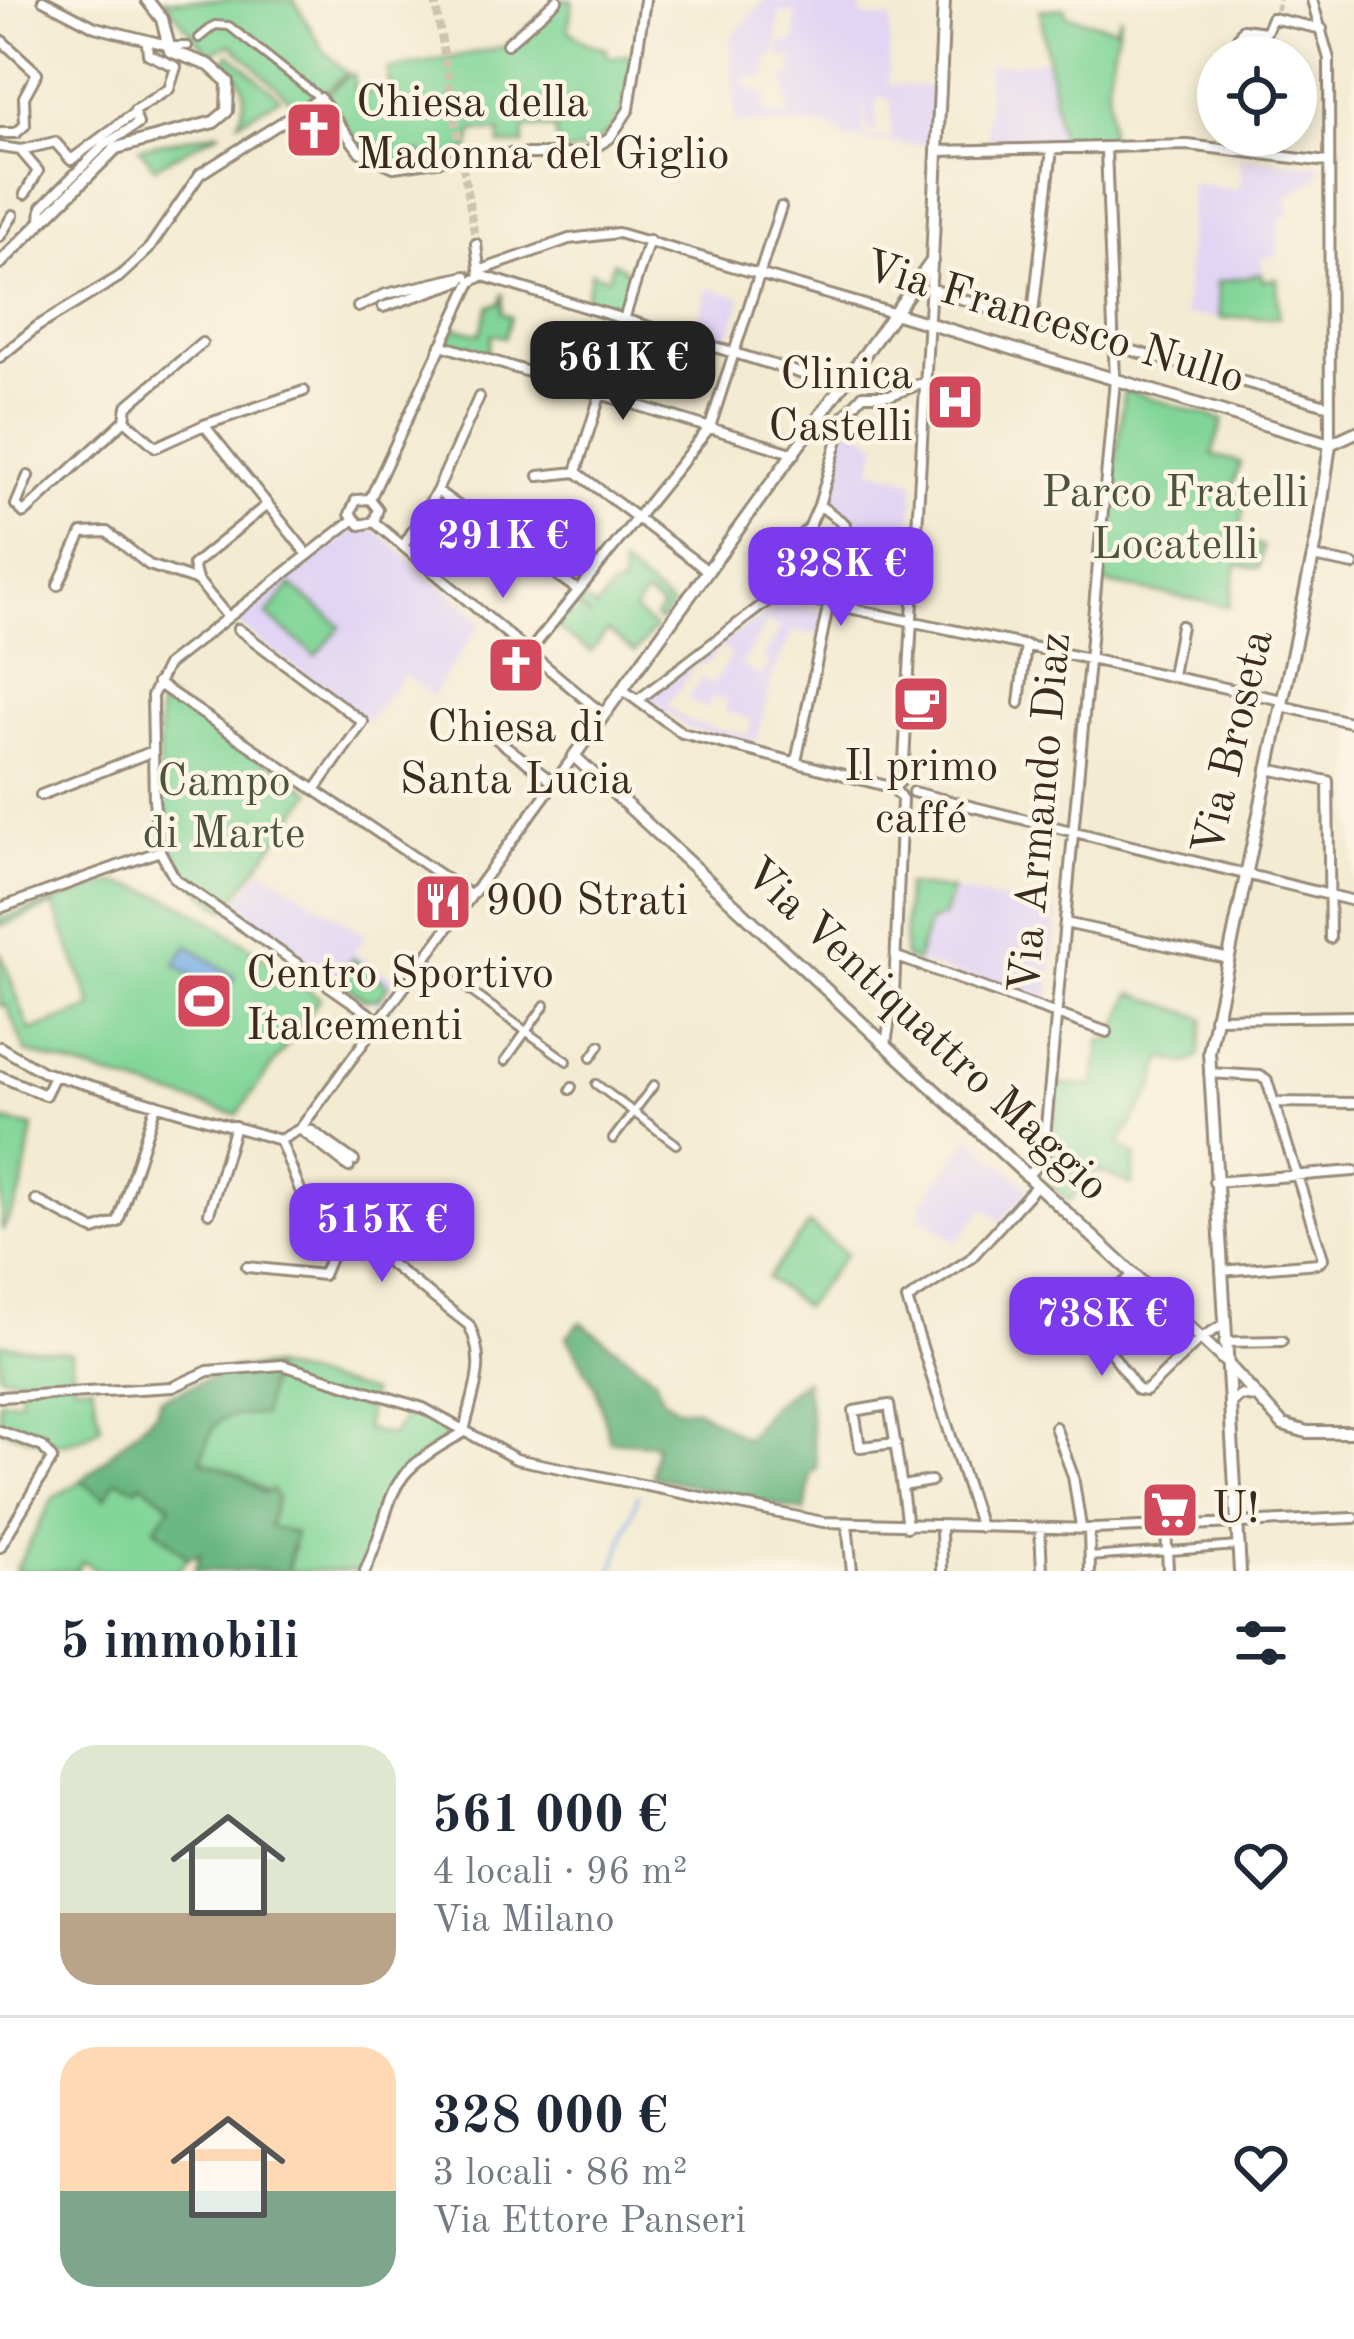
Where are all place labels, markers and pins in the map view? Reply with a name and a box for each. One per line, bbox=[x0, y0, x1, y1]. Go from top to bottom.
place label: Chiesa della Madonna del Giglio bbox=[356, 82, 730, 179]
church icon: Chiesa della Madonna del Giglio bbox=[283, 99, 345, 161]
pin: 561K € bbox=[525, 321, 721, 423]
place label: Clinica Castelli bbox=[768, 354, 913, 451]
hospital icon: Clinica Castelli bbox=[924, 371, 986, 433]
pin: 291K € bbox=[405, 499, 601, 601]
pin: 328K € bbox=[743, 527, 939, 629]
church icon: Chiesa di Santa Lucia bbox=[485, 634, 547, 696]
cafe icon: Il primo caffé bbox=[890, 673, 952, 735]
place label: Chiesa di Santa Lucia bbox=[399, 707, 633, 804]
place label: Il primo caffé bbox=[844, 746, 998, 843]
restaurant icon: 900 Strati bbox=[412, 871, 474, 933]
place label: 900 Strati bbox=[485, 880, 688, 925]
place label: Centro Sportivo Italcementi bbox=[246, 953, 554, 1050]
sports icon: Centro Sportivo Italcementi bbox=[173, 970, 235, 1032]
pin: 515K € bbox=[284, 1183, 480, 1285]
pin: 738K € bbox=[1004, 1277, 1200, 1379]
supermarket icon: U! bbox=[1139, 1479, 1201, 1541]
place label: U! bbox=[1212, 1488, 1260, 1533]

